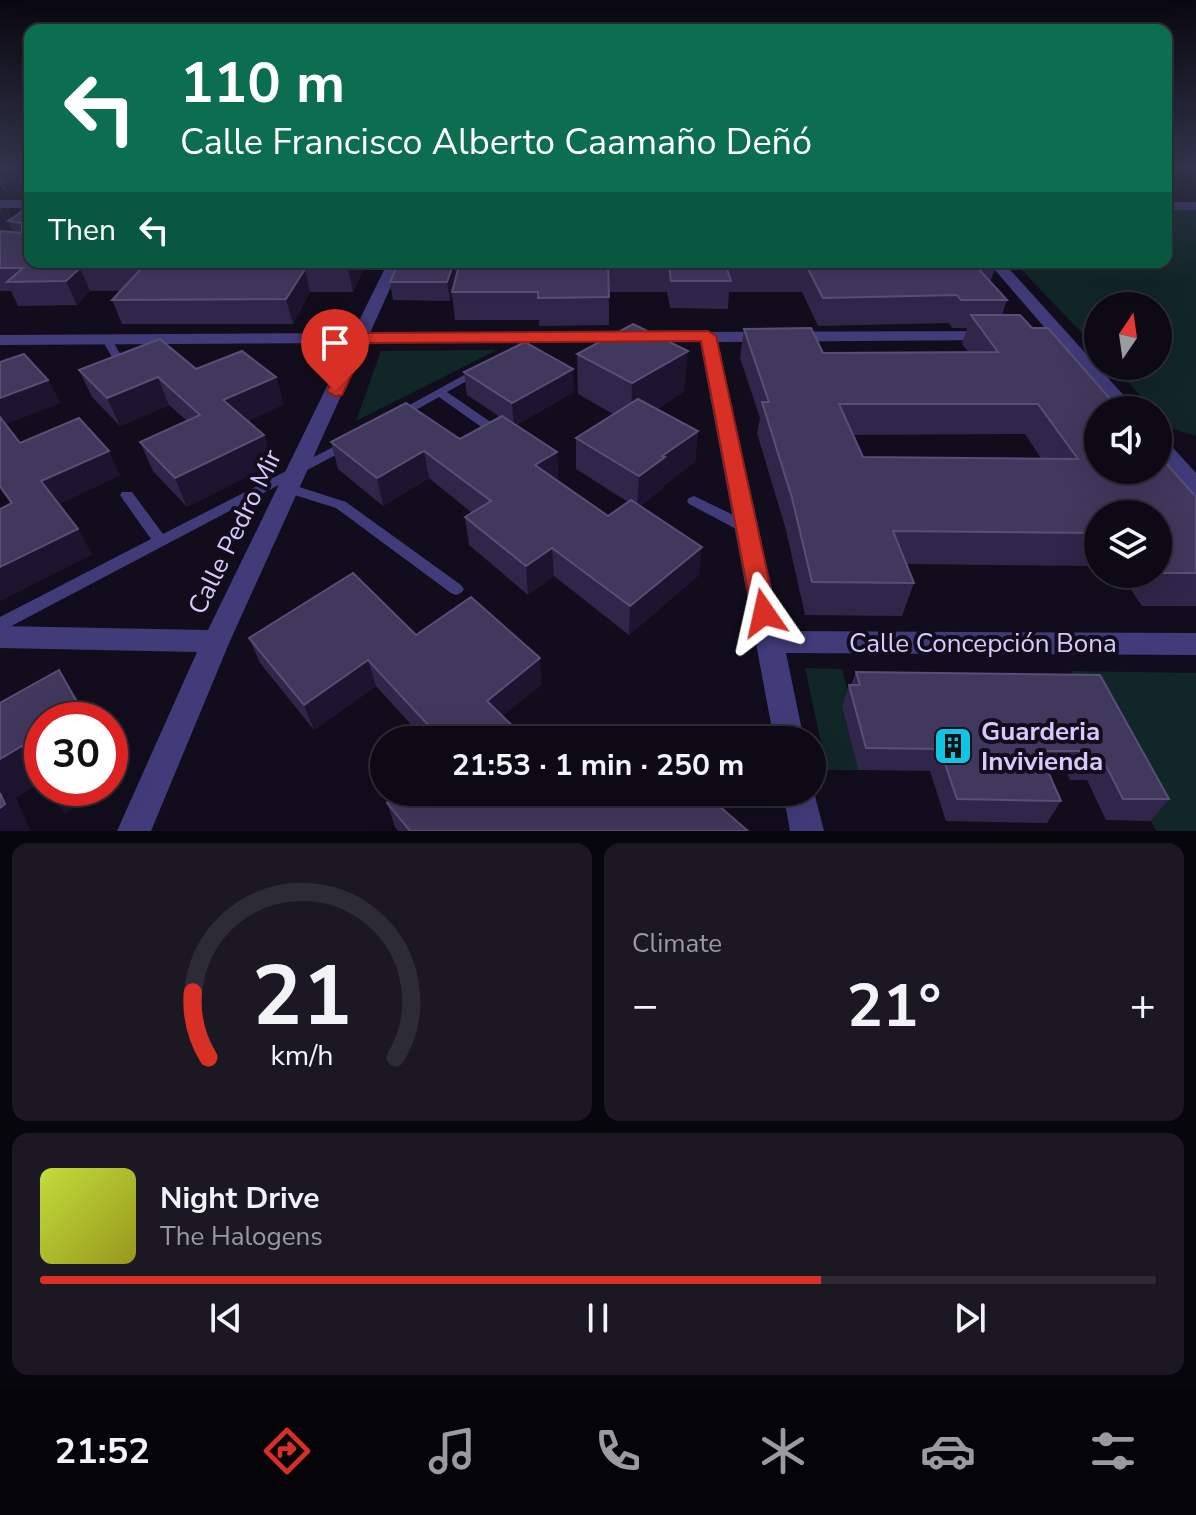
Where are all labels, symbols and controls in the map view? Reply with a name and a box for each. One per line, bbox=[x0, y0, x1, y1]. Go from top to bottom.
text: 110 m bbox=[180, 45, 345, 122]
icon: left bbox=[48, 56, 152, 160]
text: Calle Francisco Alberto Caamaño Deñó bbox=[180, 118, 812, 167]
icon: left bbox=[132, 208, 176, 252]
text: Then bbox=[48, 210, 116, 251]
north arrow bbox=[1084, 292, 1172, 380]
map controls bbox=[1084, 292, 1172, 588]
pin bbox=[301, 309, 369, 391]
icon: arrive bbox=[313, 321, 357, 365]
button: sound bbox=[1084, 396, 1172, 484]
street label: Calle Pedro Mir bbox=[180, 443, 290, 620]
button: layers bbox=[1084, 500, 1172, 588]
position arrow bbox=[722, 571, 806, 655]
street label: Calle Concepción Bona bbox=[849, 626, 1117, 661]
speed limit sign: 30 bbox=[24, 702, 128, 806]
place label: Guarderia Invivienda bbox=[981, 714, 1103, 779]
building icon: Guarderia Invivienda bbox=[932, 725, 974, 767]
text: 21:53 · 1 min · 250 m bbox=[452, 745, 744, 786]
text: Climate bbox=[632, 926, 722, 961]
text: 21 bbox=[252, 940, 352, 1053]
text: 21° bbox=[847, 965, 941, 1047]
text: − bbox=[632, 976, 658, 1036]
text: + bbox=[1130, 976, 1156, 1036]
text: km/h bbox=[271, 1036, 333, 1075]
text: Night Drive bbox=[160, 1178, 319, 1219]
text: The Halogens bbox=[160, 1219, 323, 1254]
icon: previous bbox=[204, 1296, 248, 1340]
icon: pause bbox=[576, 1296, 620, 1340]
icon: next bbox=[948, 1296, 992, 1340]
icon: directions bbox=[259, 1423, 315, 1479]
icon: music bbox=[424, 1423, 480, 1479]
icon: phone bbox=[590, 1423, 646, 1479]
icon: climate bbox=[755, 1423, 811, 1479]
icon: car bbox=[920, 1423, 976, 1479]
icon: filters bbox=[1085, 1423, 1141, 1479]
text: 21:52 bbox=[55, 1427, 150, 1476]

